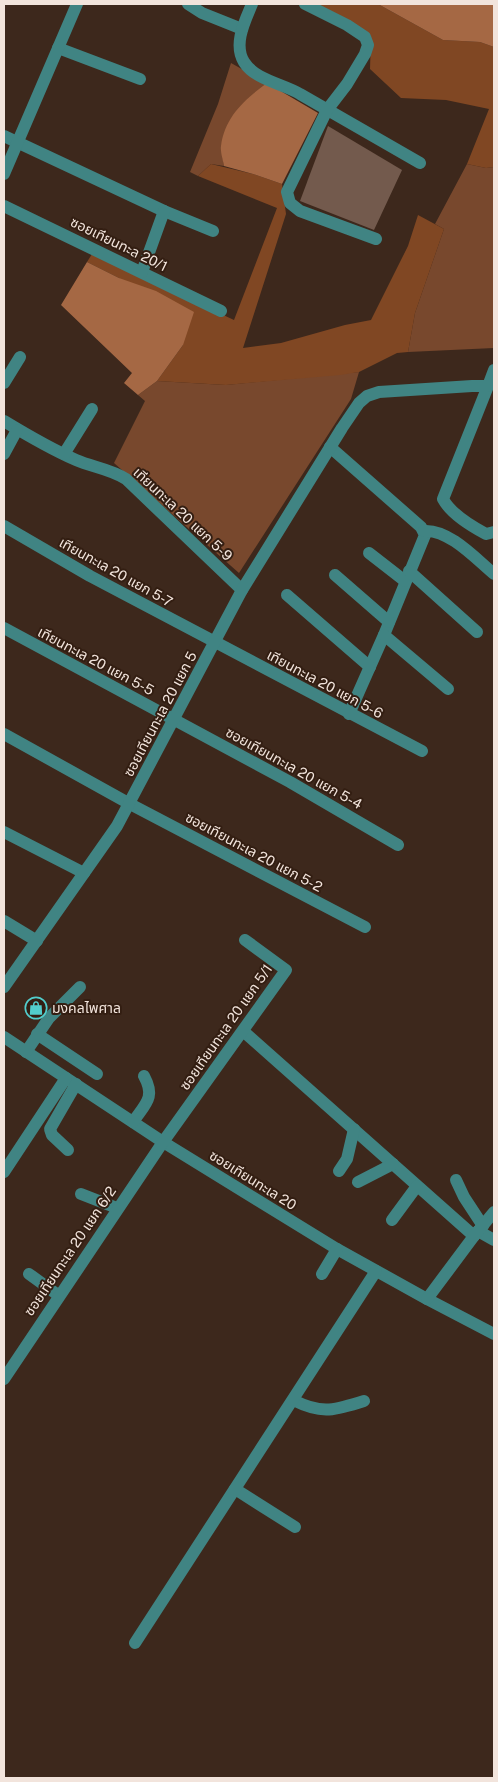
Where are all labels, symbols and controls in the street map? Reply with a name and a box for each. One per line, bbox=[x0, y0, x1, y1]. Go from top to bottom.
street label: ซอยเทียนทะล 20/1 bbox=[68, 214, 170, 274]
street label: เทียนทะเล 20 แยก 5-9 bbox=[130, 464, 236, 564]
street label: เทียนทะเล 20 แยก 5-7 bbox=[56, 534, 176, 610]
street label: เทียนทะเล 20 แยก 5-5 bbox=[35, 624, 157, 698]
street label: เทียนทะเล 20 แยก 5-6 bbox=[264, 647, 386, 722]
street label: ซอยเทียนทะเล 20 แยก 5 bbox=[120, 649, 200, 779]
street label: ซอยเทียนทะเล 20 แยก 5-4 bbox=[223, 724, 365, 812]
street label: ซอยเทียนทะเล 20 แยก 5-2 bbox=[183, 809, 325, 895]
street label: ซอยเทียนทะเล 20 แยก 5/1 bbox=[176, 961, 276, 1093]
shop icon: มงคลไพศาล bbox=[24, 996, 48, 1020]
place label: มงคลไพศาล bbox=[52, 1000, 121, 1016]
street label: ซอยเทียนทะเล 20 bbox=[207, 1147, 299, 1213]
street label: ซอยเทียนทะเล 20 แยก 6/2 bbox=[21, 1183, 119, 1319]

